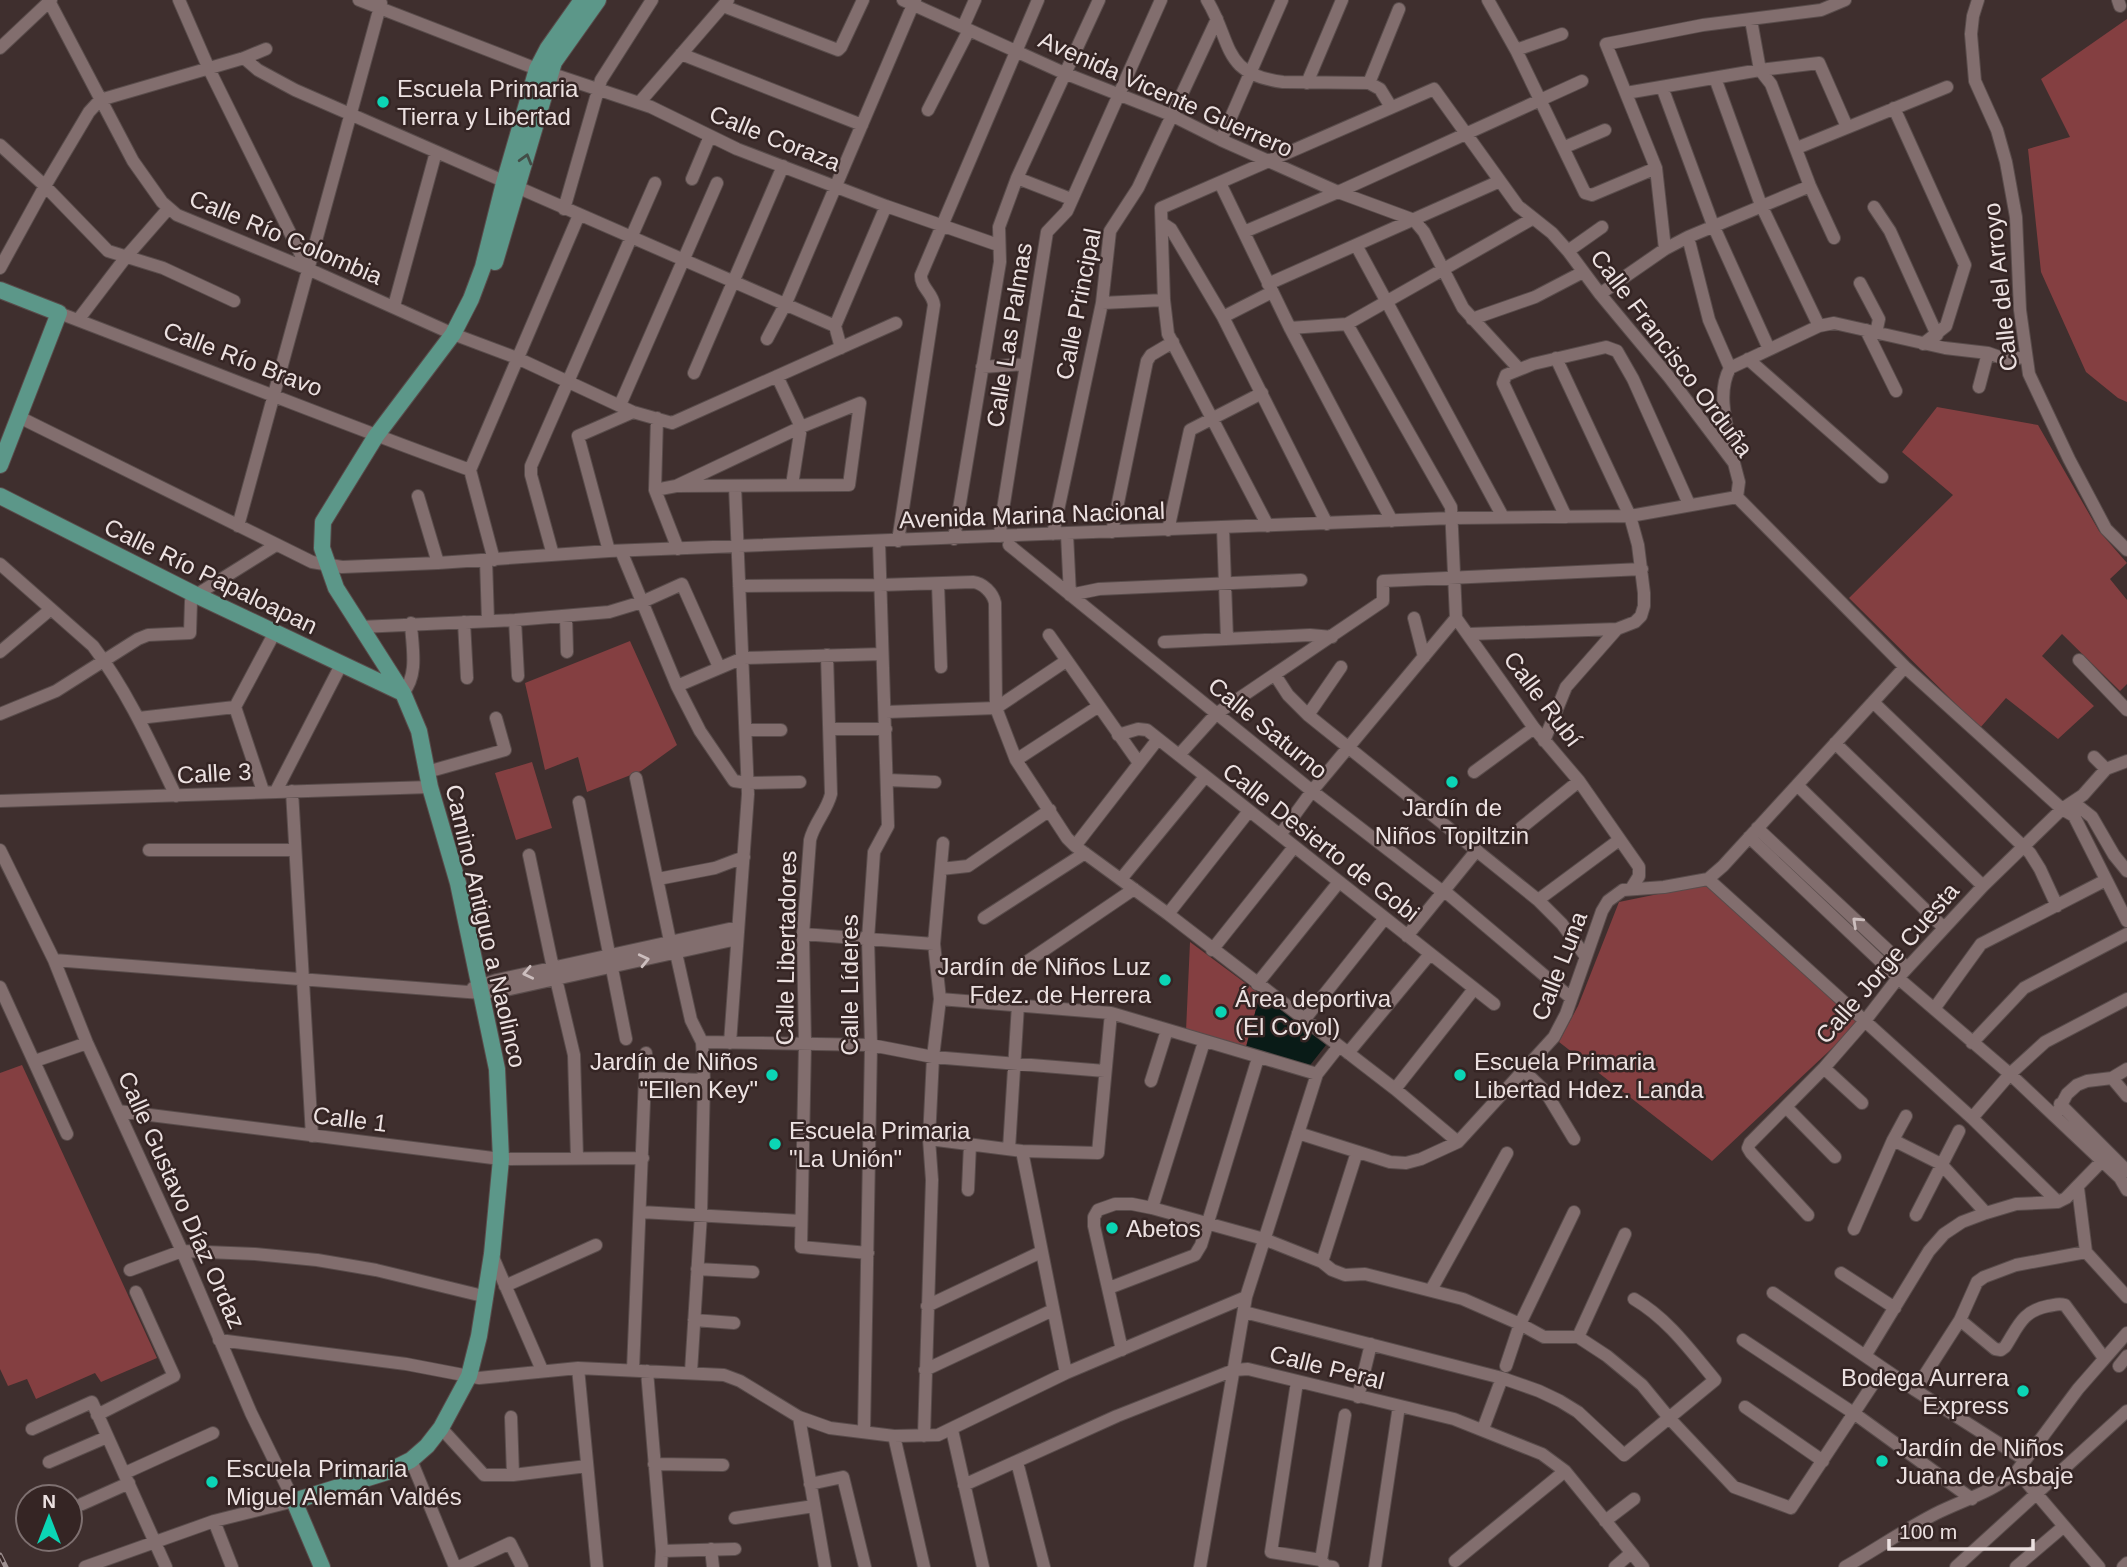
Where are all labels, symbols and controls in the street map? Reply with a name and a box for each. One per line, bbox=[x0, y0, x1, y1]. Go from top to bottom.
street label: Avenida Vicente Guerrero bbox=[1035, 26, 1297, 162]
place label: Escuela Primaria Tierra y Libertad bbox=[397, 75, 579, 130]
marker: Escuela Primaria Tierra y Libertad bbox=[375, 94, 391, 110]
street label: Calle Coraza bbox=[706, 99, 845, 177]
one-way arrow bbox=[517, 153, 532, 165]
street label: Calle Río Colombia bbox=[186, 184, 387, 290]
street label: Calle del Arroyo bbox=[1978, 201, 2022, 373]
street label: Calle Principal bbox=[1050, 226, 1106, 382]
street label: Calle Las Palmas bbox=[981, 241, 1037, 429]
street label: Calle Francisco Orduña bbox=[1585, 244, 1759, 462]
street label: Calle Río Bravo bbox=[160, 316, 326, 402]
street label: Avenida Marina Nacional bbox=[898, 497, 1166, 533]
street label: Calle Río Papaloapan bbox=[100, 513, 322, 639]
street label: Calle Rubí bbox=[1498, 646, 1588, 752]
street label: Calle Saturno bbox=[1203, 672, 1333, 784]
street label: Calle Desierto de Gobi bbox=[1218, 757, 1424, 927]
street label: Calle 3 bbox=[176, 758, 252, 788]
marker: Jardín de Niños Topiltzin bbox=[1444, 774, 1460, 790]
street label: Camino Antiguo a Naolinco bbox=[440, 782, 532, 1070]
place label: Jardín de Niños Topiltzin bbox=[1375, 794, 1529, 849]
street label: Calle Libertadores bbox=[771, 850, 801, 1046]
street label: Calle Jorge Cuesta bbox=[1810, 877, 1965, 1049]
street label: Calle Luna bbox=[1526, 907, 1592, 1024]
street label: Calle Líderes bbox=[836, 914, 863, 1056]
one-way arrow bbox=[1852, 917, 1865, 930]
place label: Jardín de Niños Luz Fdez. de Herrera bbox=[938, 953, 1152, 1008]
one-way arrow bbox=[638, 954, 650, 968]
one-way arrow bbox=[522, 965, 534, 980]
marker: Jardín de Niños Luz Fdez. de Herrera bbox=[1157, 972, 1173, 988]
place label: Área deportiva (El Coyol) bbox=[1235, 985, 1392, 1040]
marker: Área deportiva (El Coyol) bbox=[1213, 1004, 1229, 1020]
place label: Jardín de Niños "Ellen Key" bbox=[590, 1048, 758, 1103]
place label: Escuela Primaria Libertad Hdez. Landa bbox=[1474, 1048, 1704, 1103]
street label: Calle Gustavo Díaz Ordaz bbox=[113, 1067, 251, 1333]
marker: Jardín de Niños "Ellen Key" bbox=[764, 1067, 780, 1083]
marker: Escuela Primaria Libertad Hdez. Landa bbox=[1452, 1067, 1468, 1083]
street label: Calle 1 bbox=[311, 1101, 389, 1137]
place label: Escuela Primaria "La Unión" bbox=[789, 1117, 971, 1172]
marker: Escuela Primaria "La Unión" bbox=[767, 1136, 783, 1152]
place label: Abetos bbox=[1126, 1215, 1201, 1242]
marker: Abetos bbox=[1104, 1220, 1120, 1236]
street label: Calle Peral bbox=[1267, 1340, 1387, 1394]
place label: Bodega Aurrera Express bbox=[1841, 1364, 2010, 1419]
marker: Bodega Aurrera Express bbox=[2015, 1383, 2031, 1399]
place label: Jardín de Niños Juana de Asbaje bbox=[1896, 1434, 2073, 1489]
marker: Jardín de Niños Juana de Asbaje bbox=[1874, 1453, 1890, 1469]
place label: Escuela Primaria Miguel Alemán Valdés bbox=[226, 1455, 462, 1510]
marker: Escuela Primaria Miguel Alemán Valdés bbox=[204, 1474, 220, 1490]
north arrow bbox=[14, 1483, 84, 1553]
text: N bbox=[42, 1491, 56, 1512]
scale bar bbox=[1889, 1508, 2032, 1552]
text: 100 m bbox=[1899, 1520, 1957, 1543]

